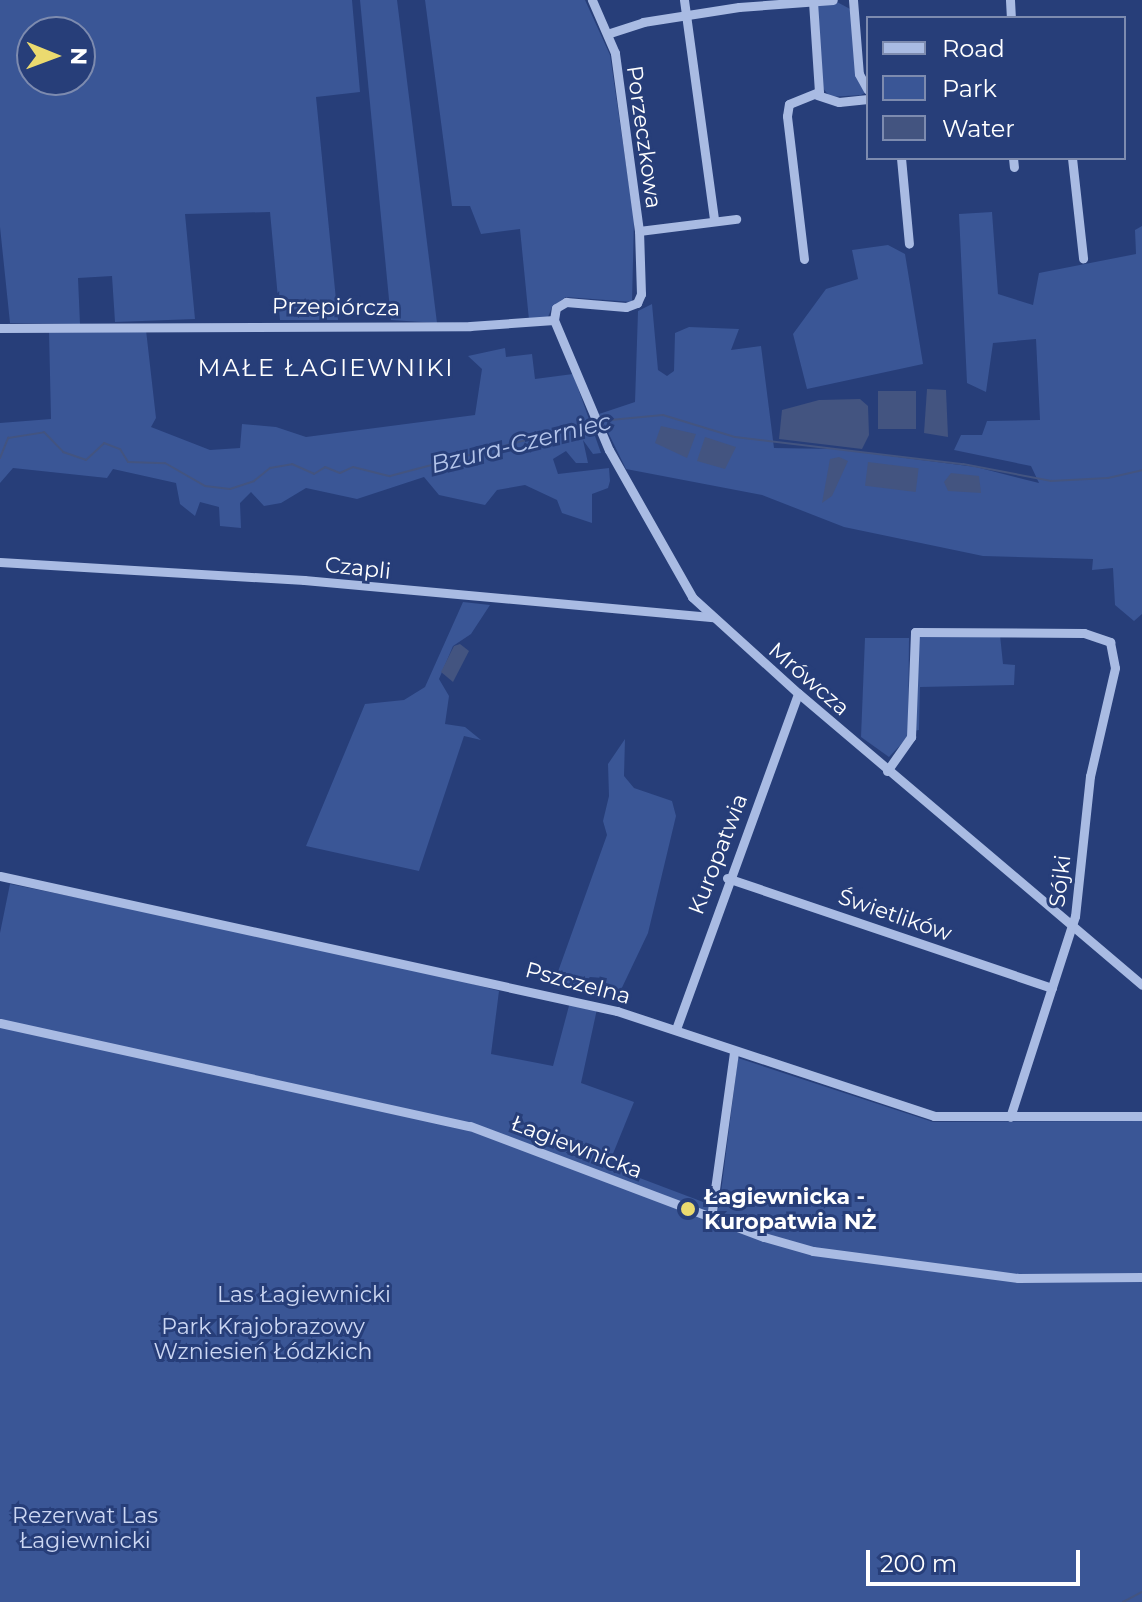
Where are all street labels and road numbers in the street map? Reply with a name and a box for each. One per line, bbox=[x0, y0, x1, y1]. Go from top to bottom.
street label: Porzeczkowa bbox=[621, 64, 667, 210]
street label: Przepiórcza bbox=[272, 293, 400, 321]
street label: Czapli bbox=[324, 551, 392, 585]
street label: Mrówcza bbox=[763, 637, 855, 721]
street label: Kuropatwia bbox=[683, 790, 753, 918]
street label: Sójki bbox=[1044, 853, 1076, 909]
street label: Świetlików bbox=[835, 883, 955, 947]
street label: Pszczelna bbox=[522, 956, 634, 1010]
street label: Łagiewnicka bbox=[508, 1110, 646, 1184]

